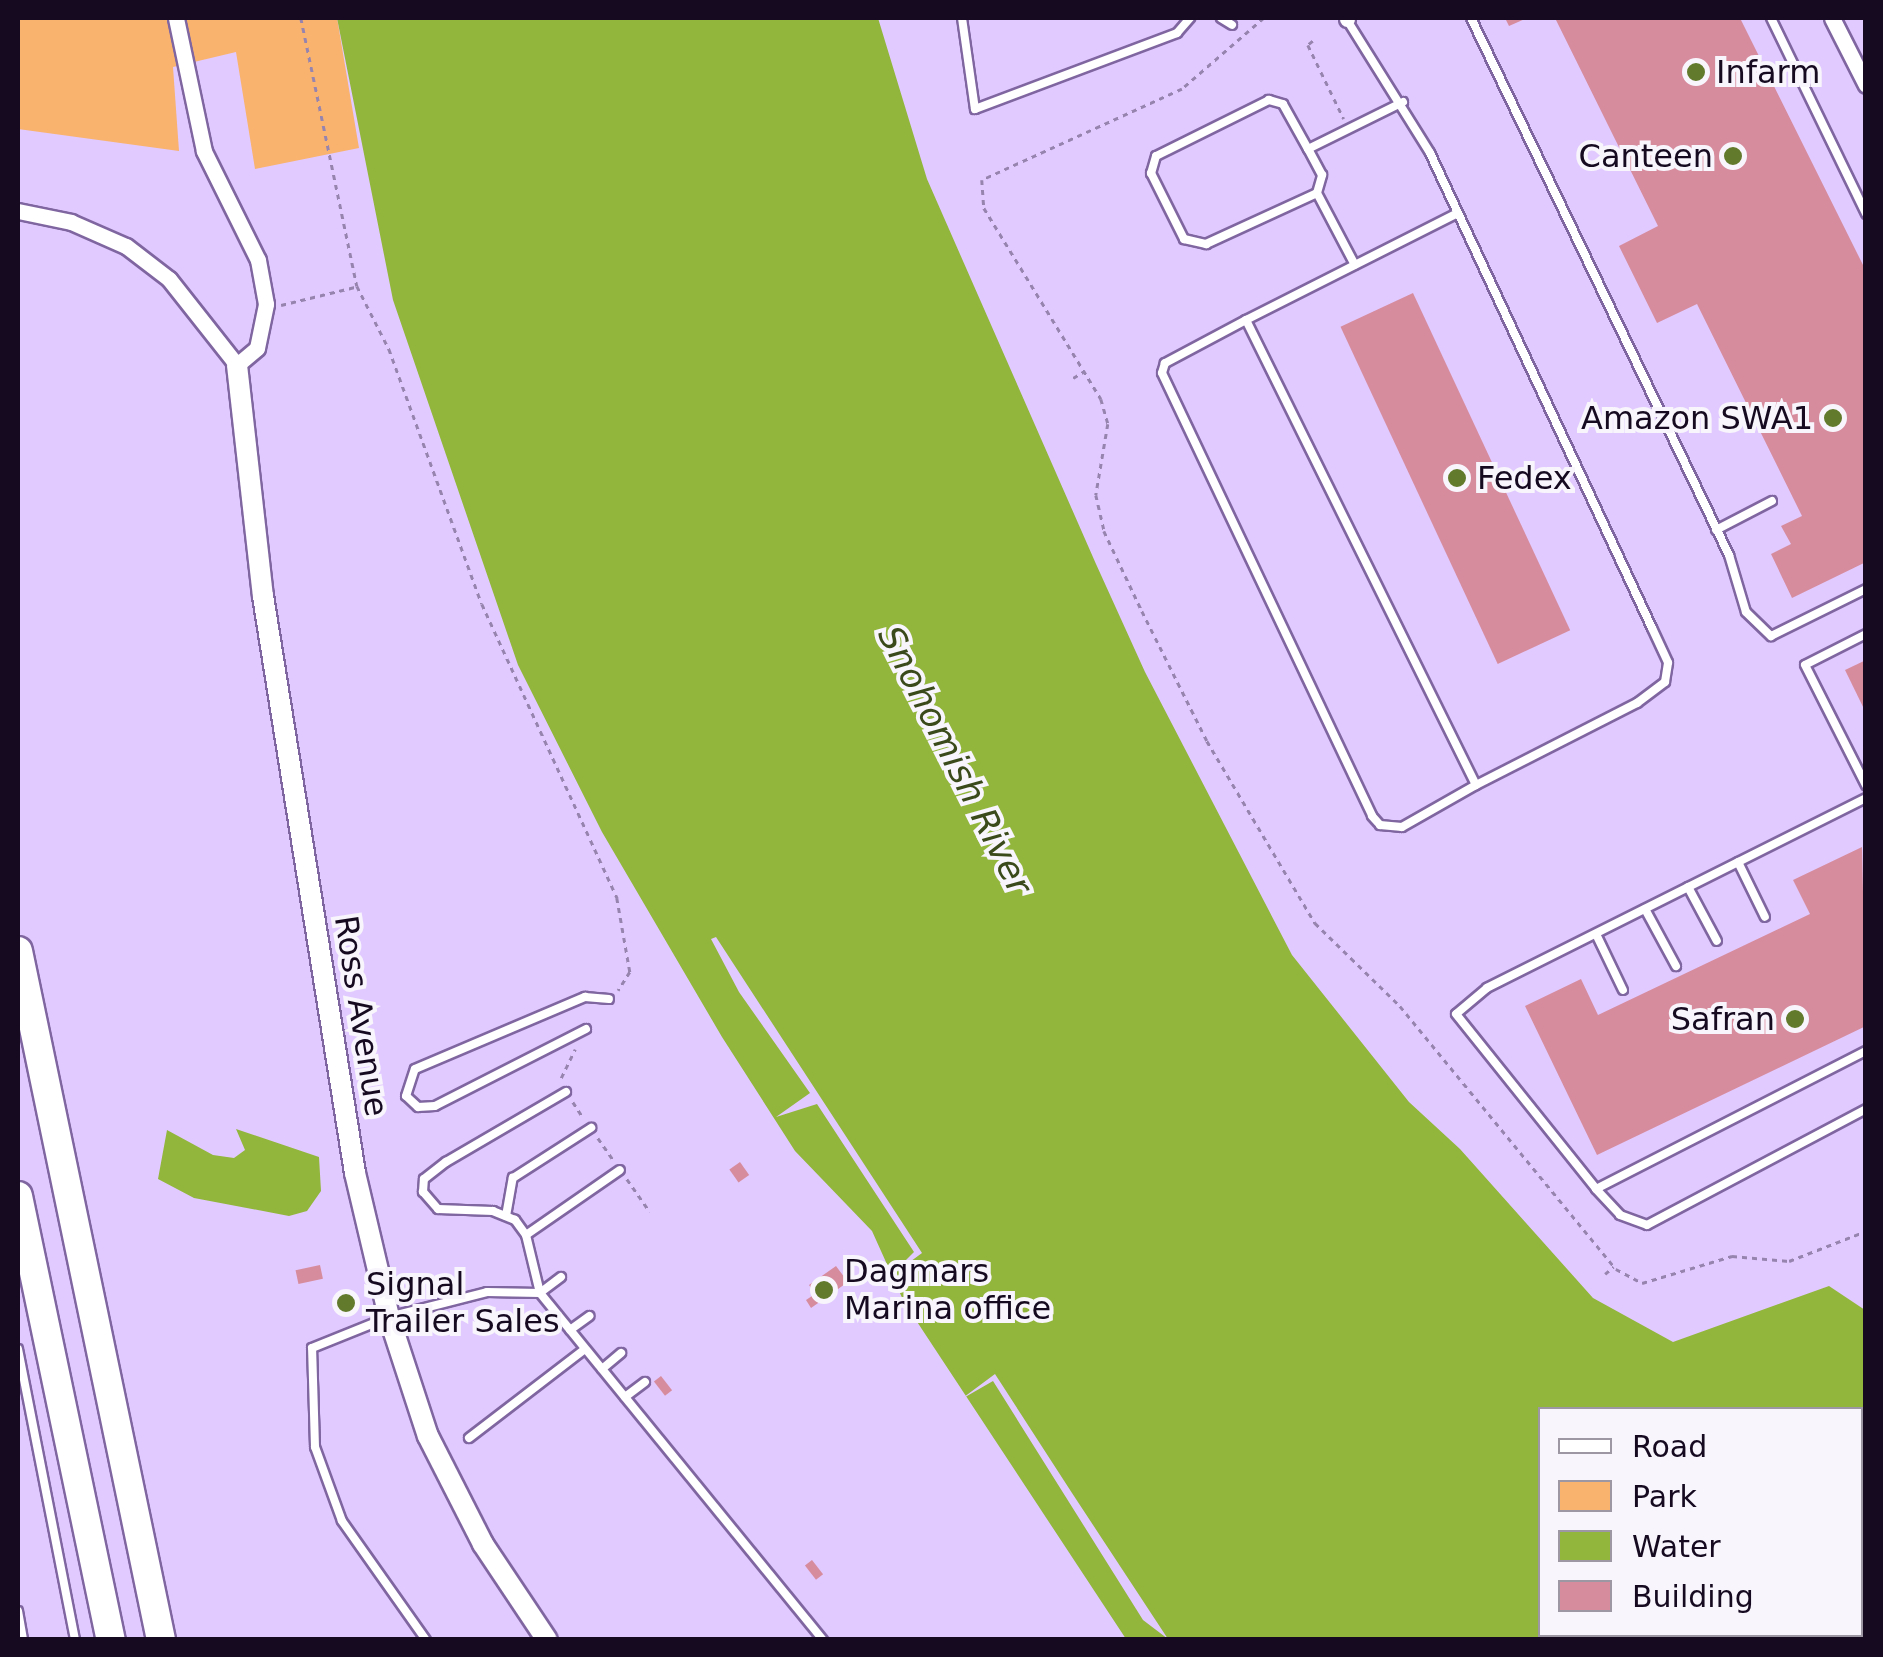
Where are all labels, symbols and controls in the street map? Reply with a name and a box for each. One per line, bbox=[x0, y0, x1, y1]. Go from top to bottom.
place label: Infarm bbox=[1716, 53, 1820, 91]
marker: Infarm bbox=[1685, 61, 1707, 83]
place label: Canteen bbox=[1579, 137, 1713, 175]
marker: Canteen bbox=[1722, 145, 1744, 167]
place label: Amazon SWA1 bbox=[1581, 399, 1813, 437]
marker: Amazon SWA1 bbox=[1822, 407, 1844, 429]
place label: Fedex bbox=[1477, 459, 1572, 497]
marker: Fedex bbox=[1446, 467, 1468, 489]
water label: Snohomish River bbox=[869, 619, 1041, 901]
street label: Ross Avenue bbox=[326, 913, 396, 1119]
place label: Safran bbox=[1671, 1000, 1775, 1038]
marker: Safran bbox=[1784, 1008, 1806, 1030]
place label: Dagmars Marina office bbox=[844, 1253, 1051, 1328]
place label: Signal Trailer Sales bbox=[366, 1266, 560, 1341]
marker: Dagmars Marina office bbox=[813, 1279, 835, 1301]
marker: Signal Trailer Sales bbox=[335, 1292, 357, 1314]
legend bbox=[1538, 1407, 1863, 1637]
text: Road bbox=[1632, 1429, 1707, 1464]
text: Park bbox=[1632, 1479, 1697, 1514]
text: Water bbox=[1632, 1529, 1721, 1564]
text: Building bbox=[1632, 1579, 1754, 1614]

